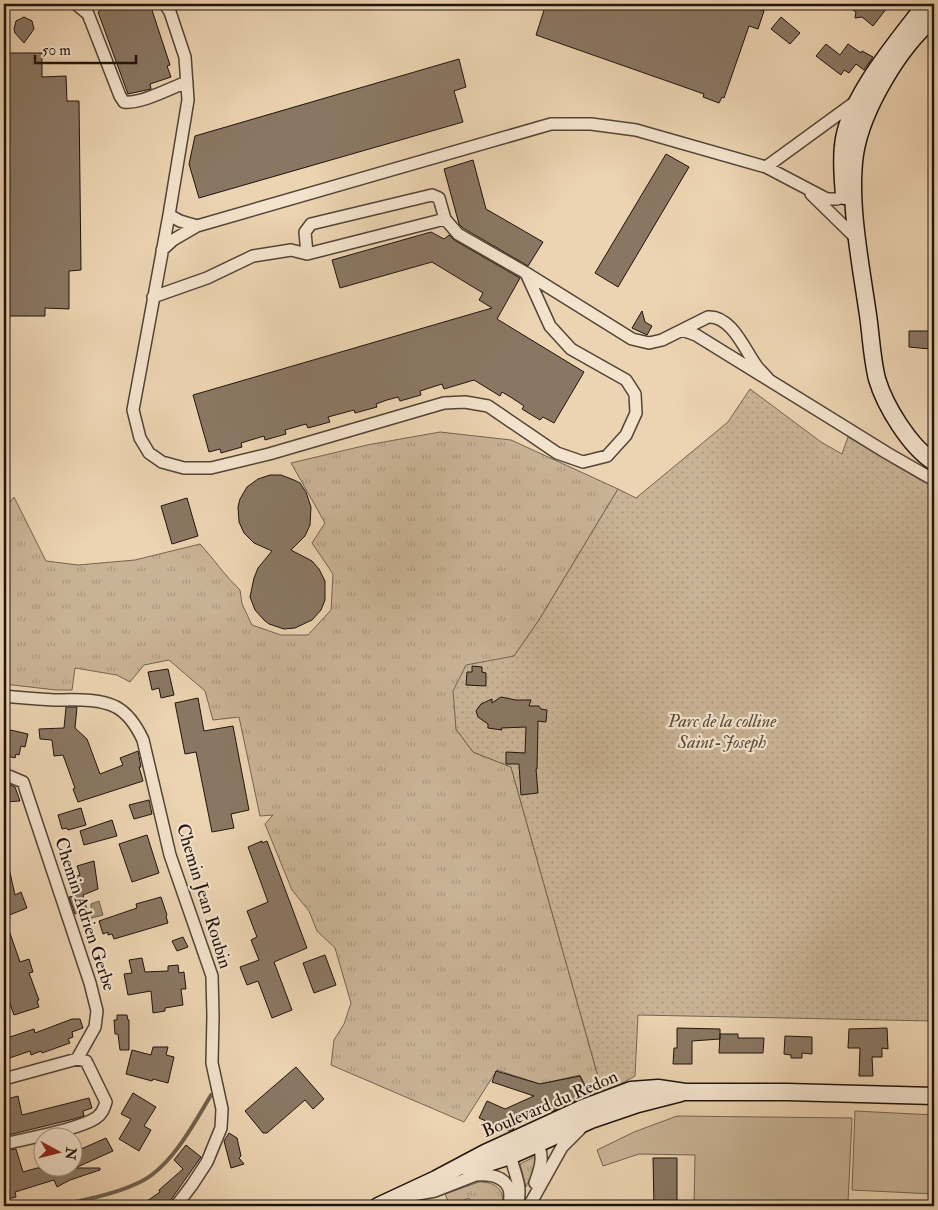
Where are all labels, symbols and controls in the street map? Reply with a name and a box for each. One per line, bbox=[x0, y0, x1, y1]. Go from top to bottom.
scale bar bbox=[35, 32, 136, 64]
text: 50 m bbox=[42, 41, 71, 60]
park label: Parc de la colline Saint-Joseph bbox=[667, 710, 777, 754]
street label: Chemin Jean Roubin bbox=[171, 821, 237, 971]
street label: Chemin Adrien Gerbe bbox=[49, 834, 121, 994]
street label: Boulevard du Redon bbox=[479, 1065, 621, 1143]
north arrow bbox=[32, 1128, 82, 1178]
text: N bbox=[61, 1145, 80, 1161]

